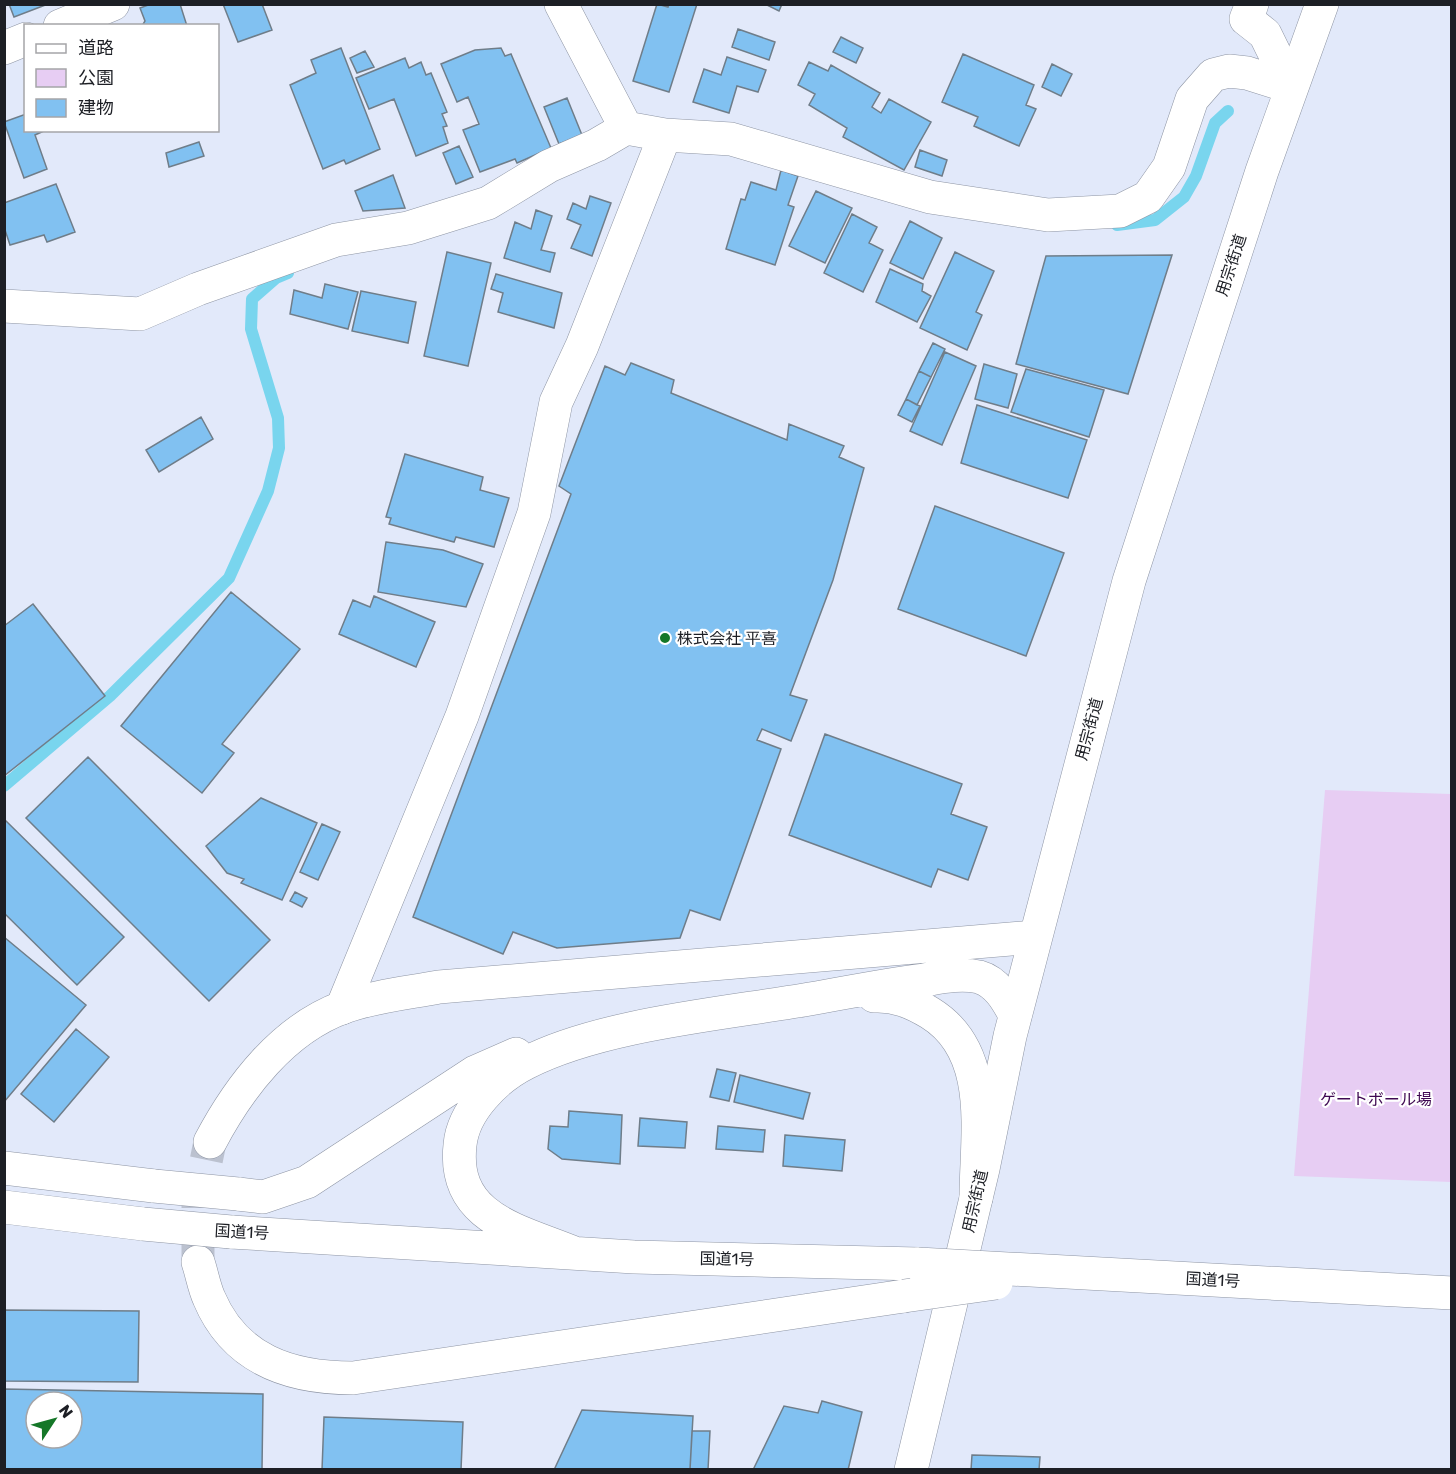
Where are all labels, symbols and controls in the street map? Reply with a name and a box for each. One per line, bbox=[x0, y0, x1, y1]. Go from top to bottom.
legend bbox=[24, 24, 219, 132]
text: 道路 bbox=[78, 37, 114, 59]
text: 公園 bbox=[78, 67, 114, 89]
text: 建物 bbox=[78, 97, 114, 119]
street label: 用宗街道 bbox=[1212, 232, 1250, 298]
place label: 株式会社 平喜 bbox=[677, 629, 777, 648]
marker: 株式会社 平喜 bbox=[658, 631, 672, 645]
street label: 用宗街道 bbox=[1072, 696, 1106, 762]
park label: ゲートボール場 bbox=[1320, 1090, 1432, 1109]
street label: 用宗街道 bbox=[959, 1168, 991, 1234]
street label: 国道1号 bbox=[214, 1221, 270, 1243]
street label: 国道1号 bbox=[699, 1249, 755, 1269]
street label: 国道1号 bbox=[1185, 1269, 1241, 1291]
north arrow bbox=[24, 1390, 84, 1450]
text: N bbox=[55, 1401, 77, 1422]

